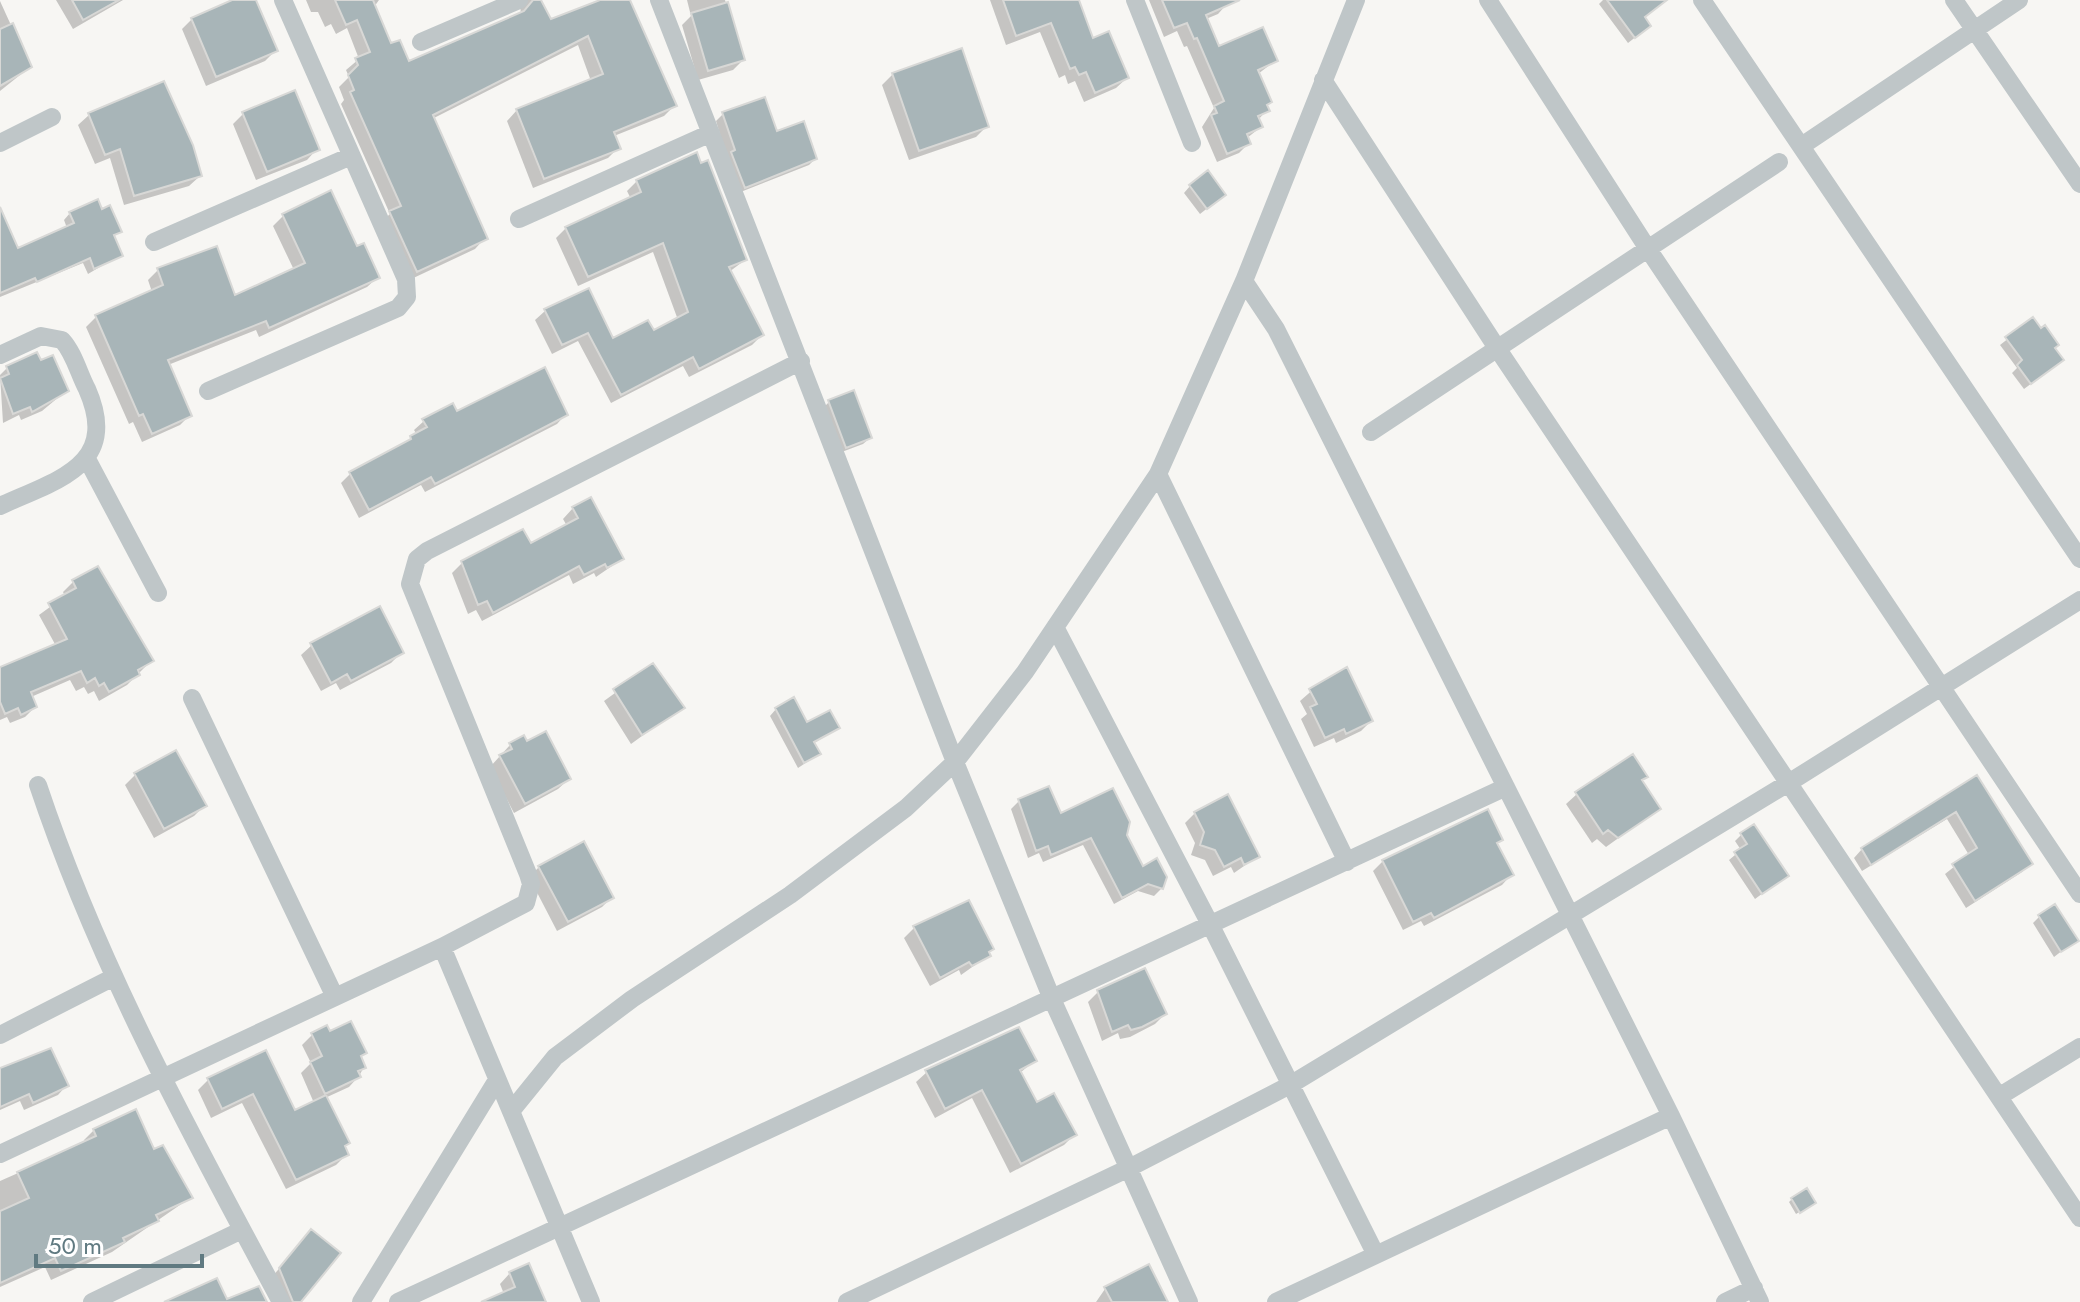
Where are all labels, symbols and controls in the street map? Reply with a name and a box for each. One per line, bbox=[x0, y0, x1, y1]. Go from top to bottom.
scale bar bbox=[36, 1218, 202, 1268]
text: 50 m bbox=[48, 1228, 102, 1263]

